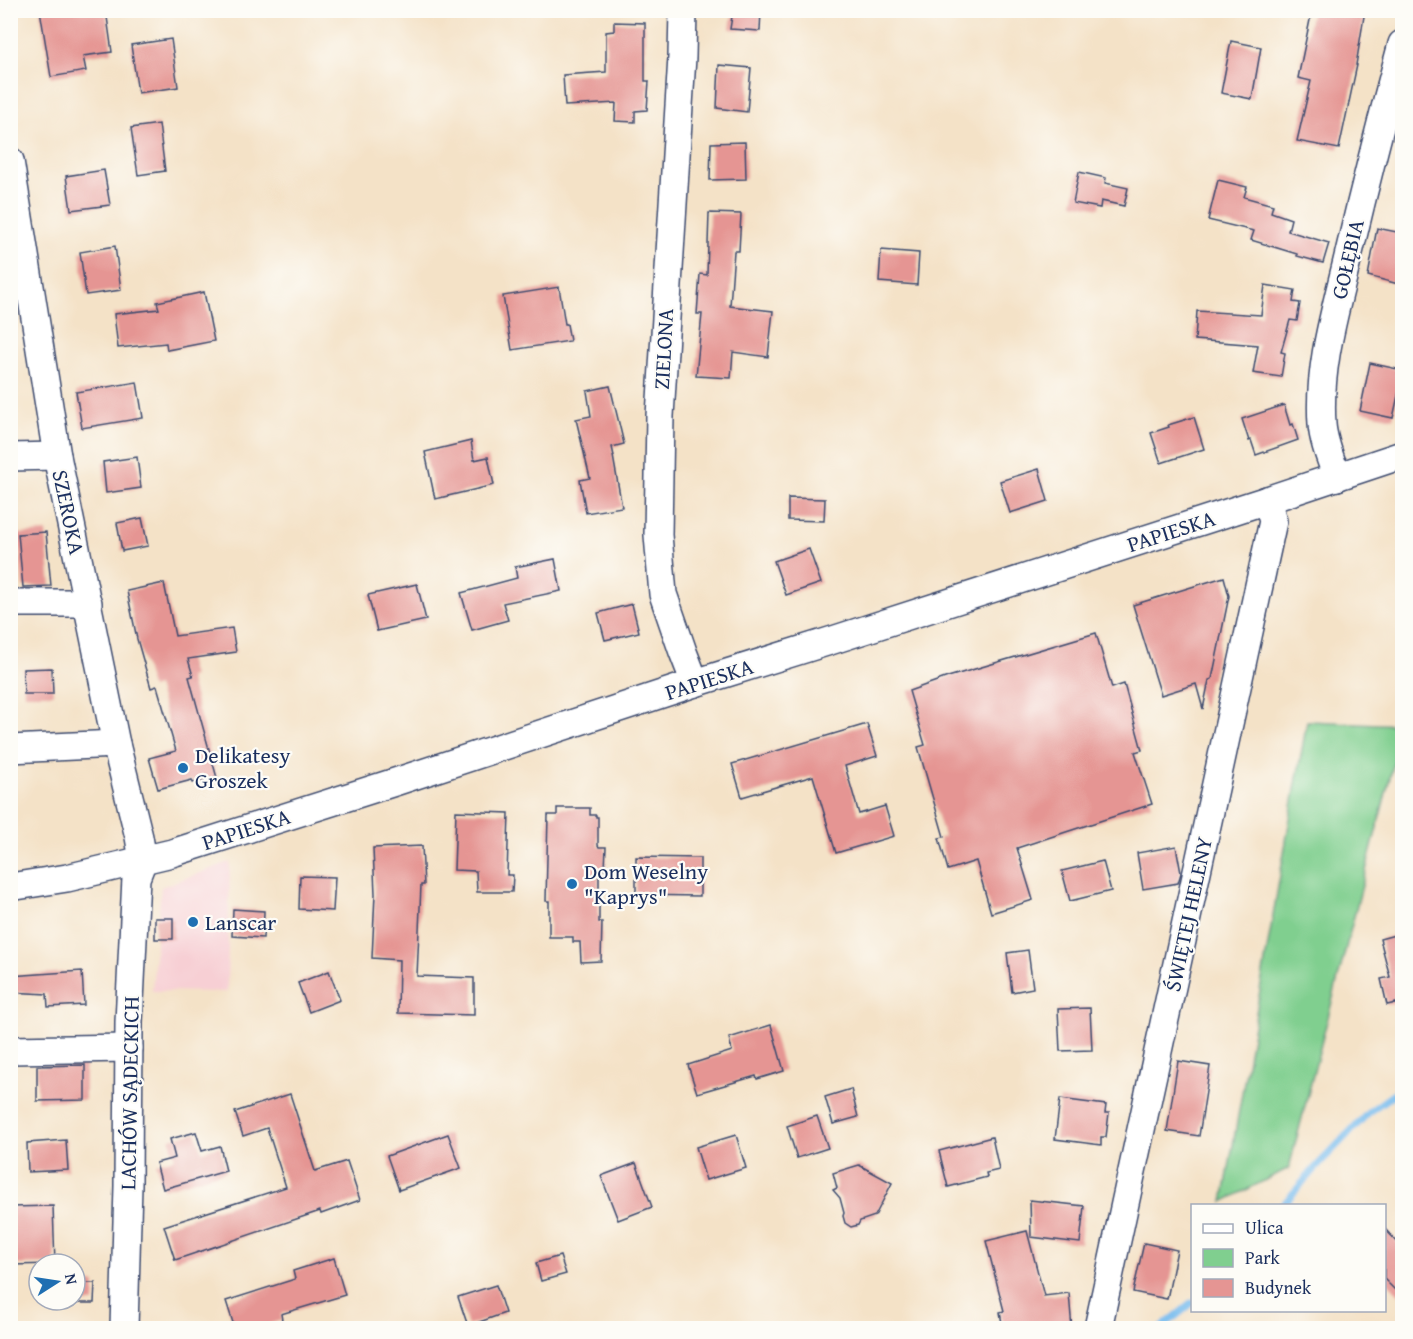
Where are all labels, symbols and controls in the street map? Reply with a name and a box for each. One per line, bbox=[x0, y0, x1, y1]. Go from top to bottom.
street label: GOŁĘBIA bbox=[1322, 215, 1372, 302]
street label: ZIELONA bbox=[645, 307, 681, 390]
street label: SZEROKA bbox=[44, 467, 94, 558]
street label: PAPIESKA bbox=[1123, 502, 1220, 560]
street label: PAPIESKA bbox=[661, 650, 758, 708]
place label: Delikatesy Groszek bbox=[195, 739, 290, 796]
marker: Delikatesy Groszek bbox=[176, 761, 190, 775]
street label: PAPIESKA bbox=[198, 800, 295, 858]
street label: ŚWIĘTEJ HELENY bbox=[1156, 834, 1220, 994]
place label: Dom Weselny "Kaprys" bbox=[584, 855, 708, 912]
marker: Dom Weselny "Kaprys" bbox=[565, 877, 579, 891]
place label: Lanscar bbox=[205, 906, 276, 938]
marker: Lanscar bbox=[186, 915, 200, 929]
street label: LACHÓW SĄDECKICH bbox=[111, 996, 147, 1190]
legend bbox=[1191, 1204, 1386, 1312]
text: Ulica bbox=[1245, 1214, 1284, 1241]
text: Park bbox=[1245, 1244, 1281, 1271]
north arrow bbox=[27, 1252, 87, 1312]
text: N bbox=[59, 1271, 85, 1287]
text: Budynek bbox=[1245, 1274, 1312, 1301]

